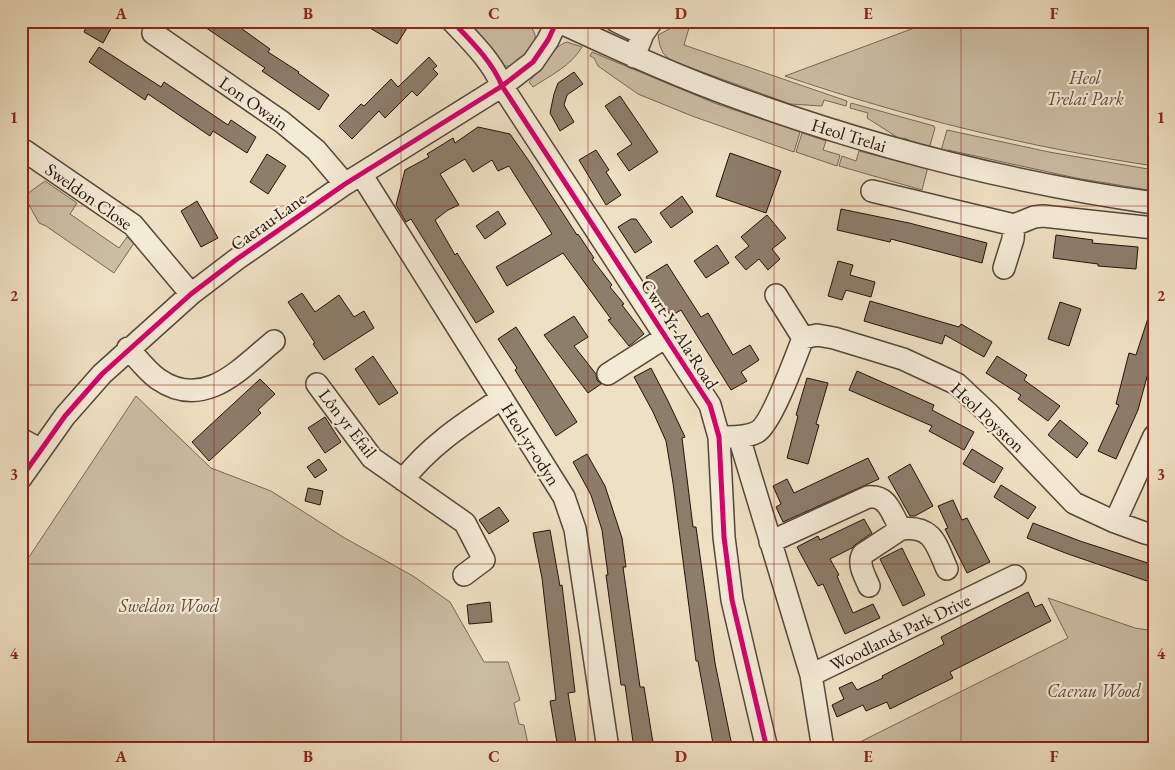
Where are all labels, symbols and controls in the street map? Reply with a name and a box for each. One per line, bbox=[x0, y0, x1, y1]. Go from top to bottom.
text: A bbox=[114, 3, 127, 24]
text: B bbox=[303, 3, 313, 24]
text: C bbox=[488, 3, 500, 24]
text: D bbox=[675, 3, 687, 24]
text: E bbox=[863, 3, 873, 24]
text: F bbox=[1050, 3, 1059, 24]
park label: Heol Trelai Park bbox=[1046, 66, 1124, 110]
street label: Lon Owain bbox=[215, 71, 294, 135]
text: 1 bbox=[10, 107, 18, 128]
text: 1 bbox=[1157, 107, 1165, 128]
street label: Heol Trelai bbox=[809, 113, 890, 157]
street label: Sweldon Close bbox=[41, 157, 137, 235]
street label: Caerau Lane bbox=[226, 186, 310, 256]
street label: Cwrt-Yr-Ala Road bbox=[636, 275, 725, 394]
text: 2 bbox=[10, 285, 19, 306]
text: 2 bbox=[1157, 285, 1166, 306]
street label: Heol Poyston bbox=[946, 377, 1030, 458]
street label: Lôn yr Efail bbox=[314, 384, 382, 462]
street label: Heol-yr-odyn bbox=[496, 398, 566, 490]
text: 3 bbox=[10, 464, 18, 485]
text: 3 bbox=[1157, 464, 1165, 485]
street label: Woodlands Park Drive bbox=[826, 588, 974, 676]
park label: Sweldon Wood bbox=[118, 594, 220, 617]
text: 4 bbox=[10, 643, 19, 664]
text: 4 bbox=[1157, 643, 1166, 664]
park label: Caerau Wood bbox=[1047, 679, 1142, 702]
text: A bbox=[114, 746, 127, 767]
text: B bbox=[303, 746, 313, 767]
text: C bbox=[488, 746, 500, 767]
text: D bbox=[675, 746, 687, 767]
text: E bbox=[863, 746, 873, 767]
text: F bbox=[1050, 746, 1059, 767]

